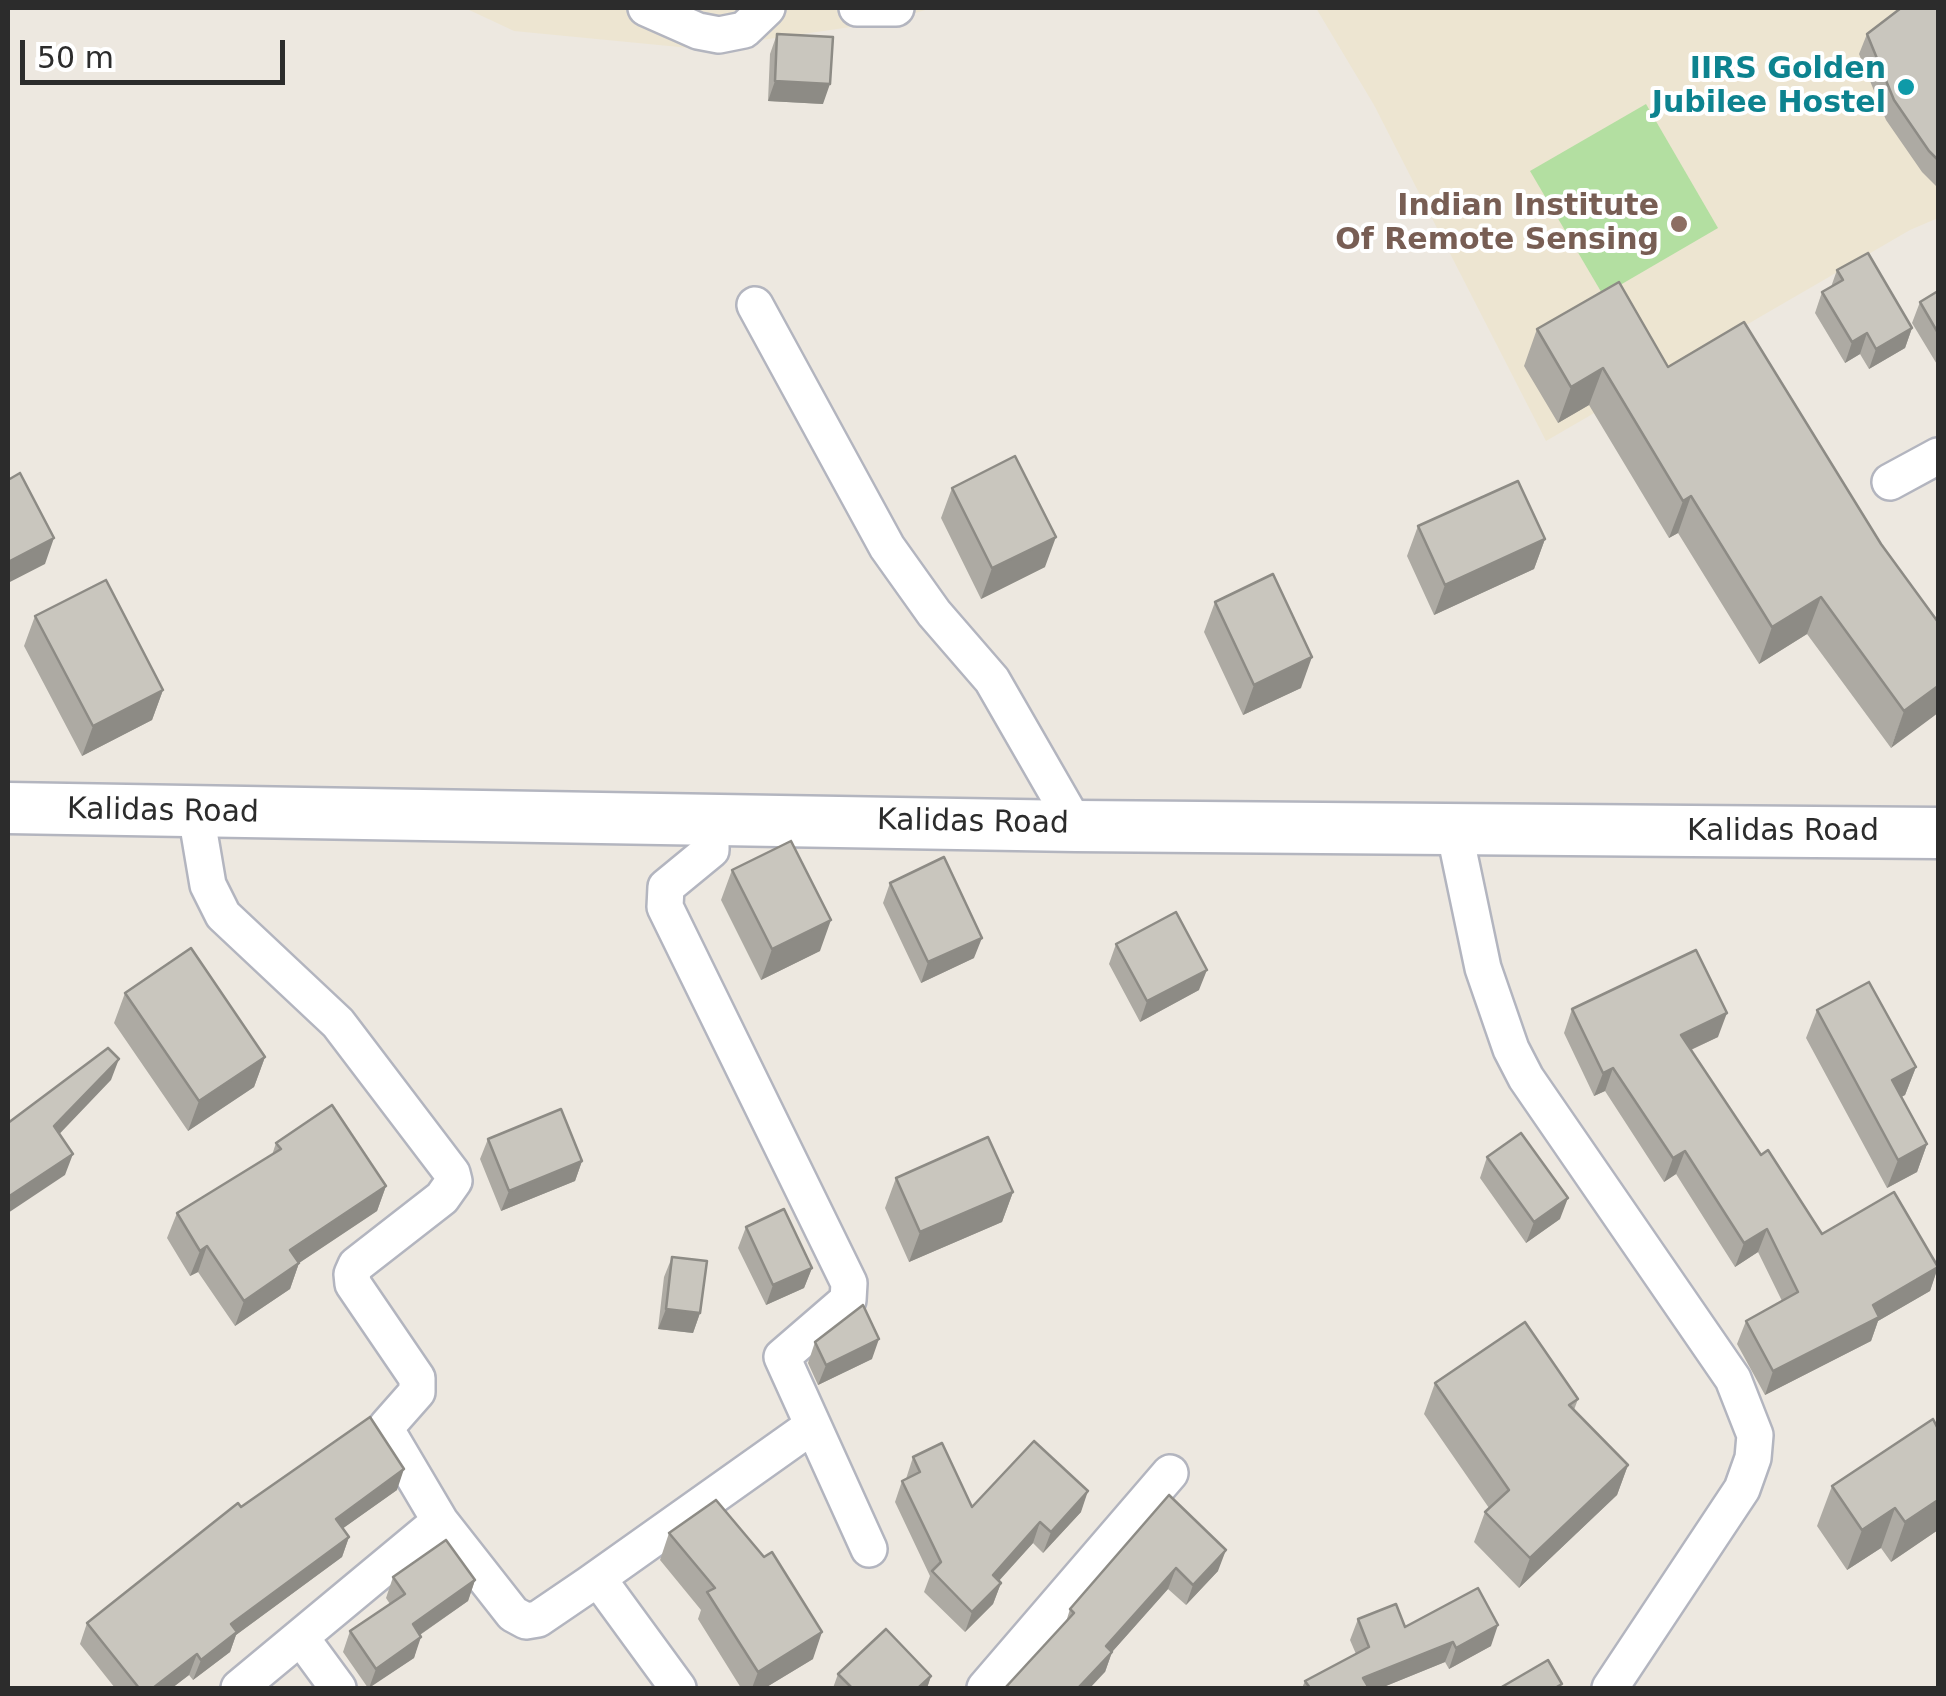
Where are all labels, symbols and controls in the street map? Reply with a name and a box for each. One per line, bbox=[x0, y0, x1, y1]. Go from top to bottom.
scale bar bbox=[25, 20, 290, 82]
text: 50 m bbox=[37, 40, 114, 75]
place label: IIRS Golden Jubilee Hostel bbox=[1652, 52, 1886, 122]
marker: IIRS Golden Jubilee Hostel bbox=[1895, 76, 1917, 98]
place label: Indian Institute Of Remote Sensing bbox=[1335, 189, 1659, 260]
marker: Indian Institute Of Remote Sensing bbox=[1668, 213, 1690, 235]
street label: Kalidas Road bbox=[67, 792, 259, 832]
street label: Kalidas Road bbox=[877, 803, 1069, 843]
street label: Kalidas Road bbox=[1687, 814, 1879, 850]

